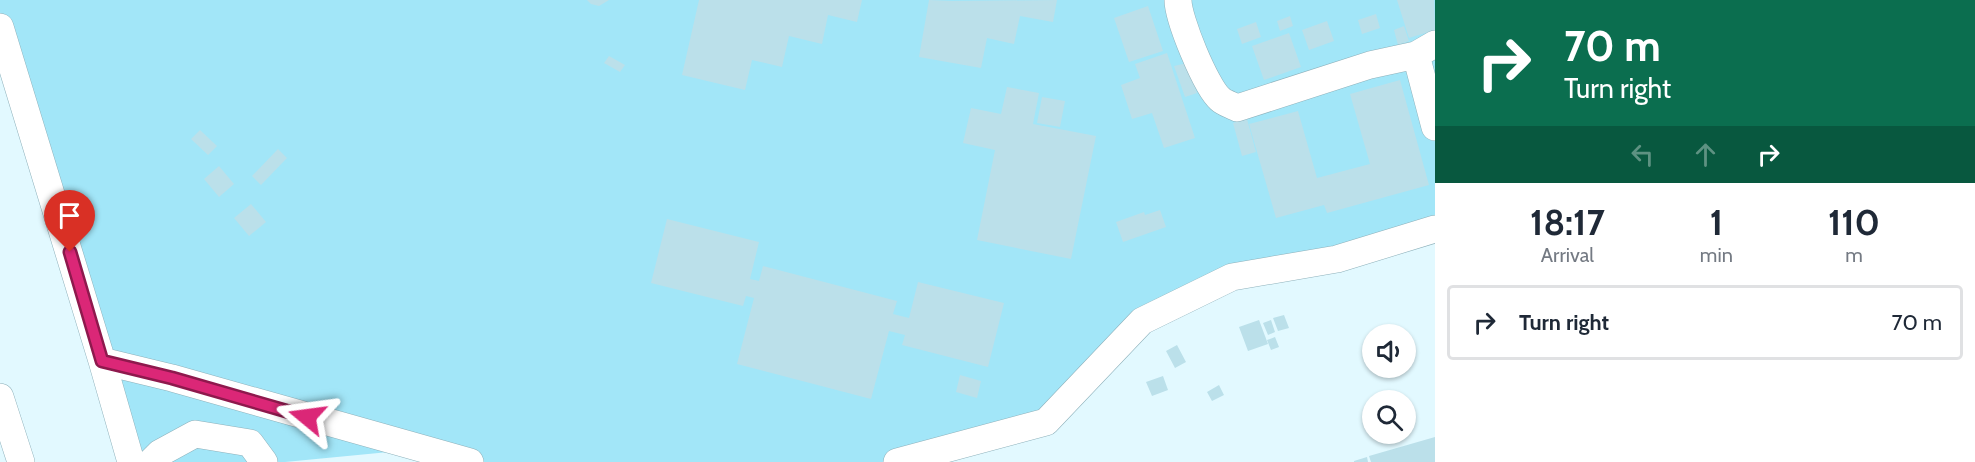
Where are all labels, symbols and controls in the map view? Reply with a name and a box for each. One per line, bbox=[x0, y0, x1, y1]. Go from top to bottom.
text: 70 m bbox=[1564, 20, 1661, 72]
icon: right bbox=[1465, 24, 1543, 102]
text: Turn right bbox=[1564, 72, 1671, 105]
icon: left bbox=[1626, 138, 1659, 171]
icon: ahead bbox=[1689, 138, 1722, 171]
icon: right bbox=[1752, 138, 1785, 171]
pin bbox=[44, 190, 95, 252]
icon: arrive bbox=[53, 199, 86, 232]
text: 18:17 bbox=[1530, 200, 1605, 244]
text: 1 bbox=[1710, 200, 1723, 244]
text: 110 bbox=[1828, 200, 1880, 244]
text: Arrival bbox=[1541, 243, 1594, 267]
text: min bbox=[1700, 243, 1733, 267]
text: m bbox=[1845, 243, 1863, 267]
icon: right bbox=[1468, 306, 1501, 339]
text: Turn right bbox=[1519, 309, 1609, 336]
text: 70 m bbox=[1892, 309, 1942, 336]
map controls bbox=[1362, 324, 1416, 444]
button: sound bbox=[1362, 324, 1416, 378]
position arrow bbox=[275, 385, 339, 449]
button: search bbox=[1362, 390, 1416, 444]

